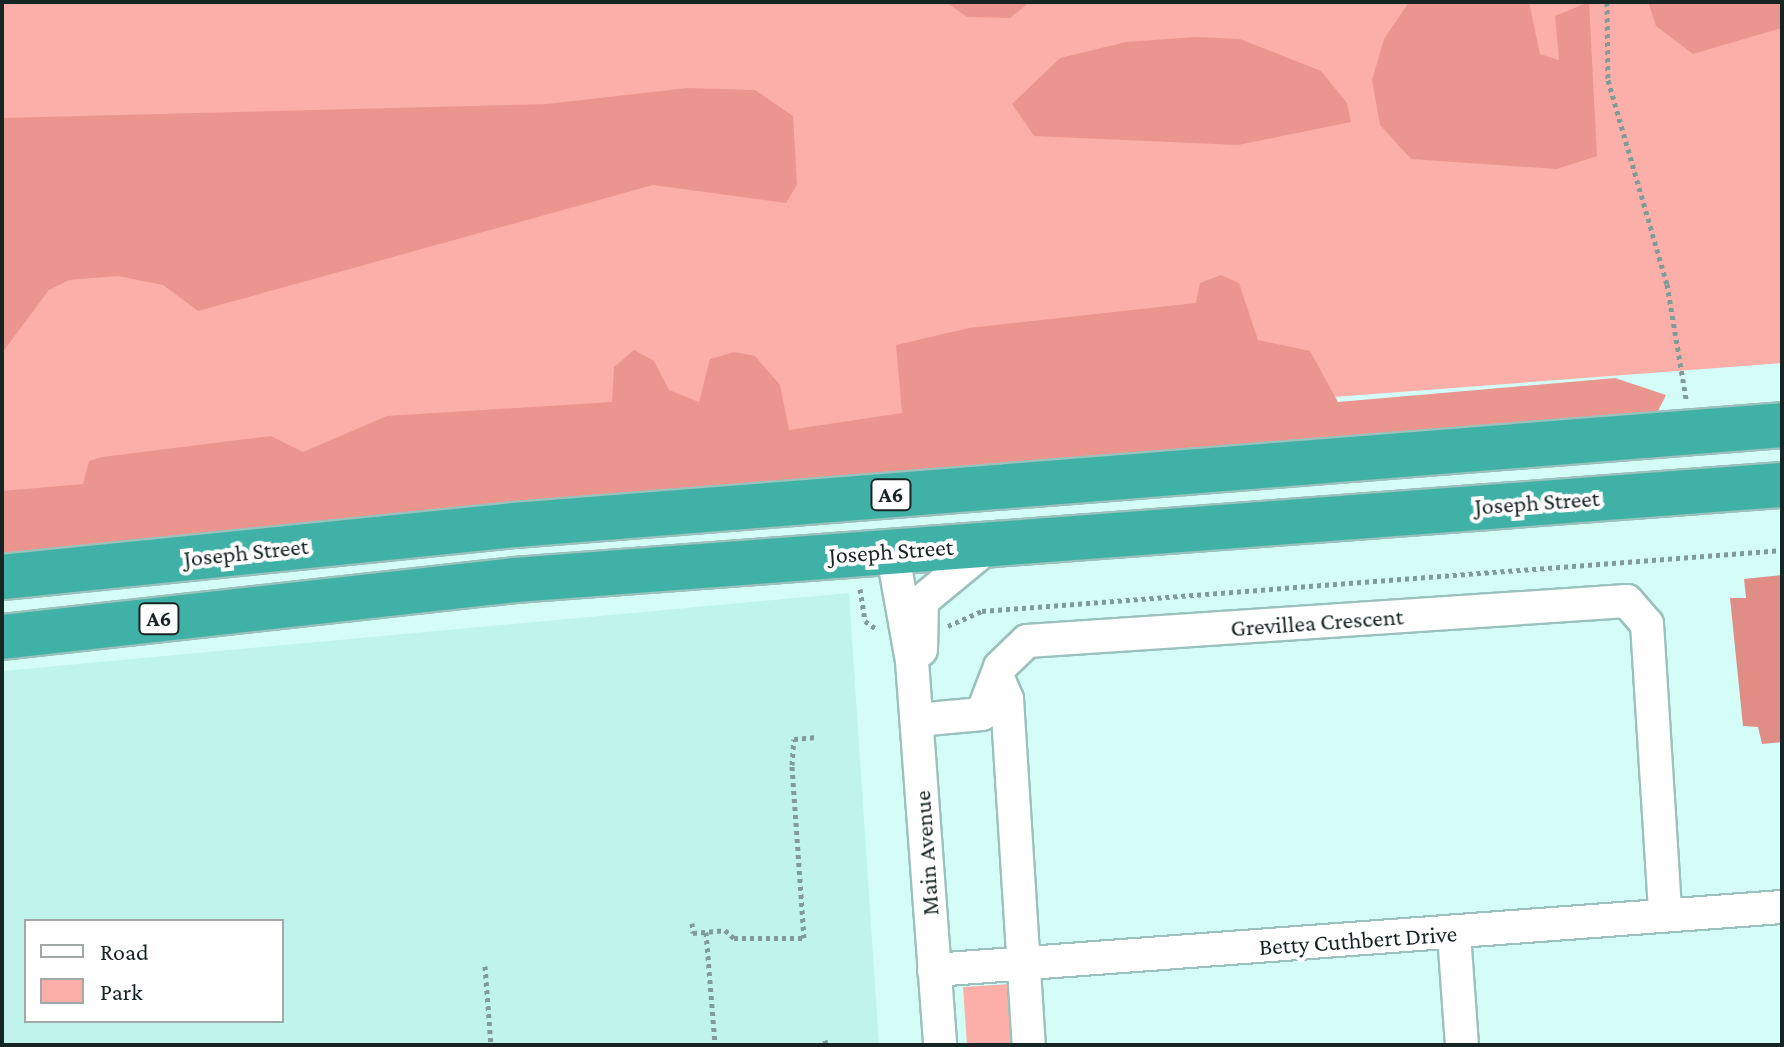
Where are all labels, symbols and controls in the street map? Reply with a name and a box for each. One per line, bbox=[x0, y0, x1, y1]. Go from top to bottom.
road number: A6 bbox=[869, 477, 913, 513]
street label: Joseph Street bbox=[1474, 483, 1600, 521]
street label: Joseph Street bbox=[182, 531, 310, 573]
street label: Joseph Street bbox=[828, 532, 954, 570]
road number: A6 bbox=[137, 601, 181, 637]
street label: Grevillea Crescent bbox=[1230, 602, 1404, 642]
street label: Main Avenue bbox=[907, 789, 945, 917]
legend bbox=[24, 919, 284, 1023]
street label: Betty Cuthbert Drive bbox=[1258, 919, 1458, 961]
text: Road bbox=[100, 938, 149, 965]
text: Park bbox=[100, 978, 143, 1005]

